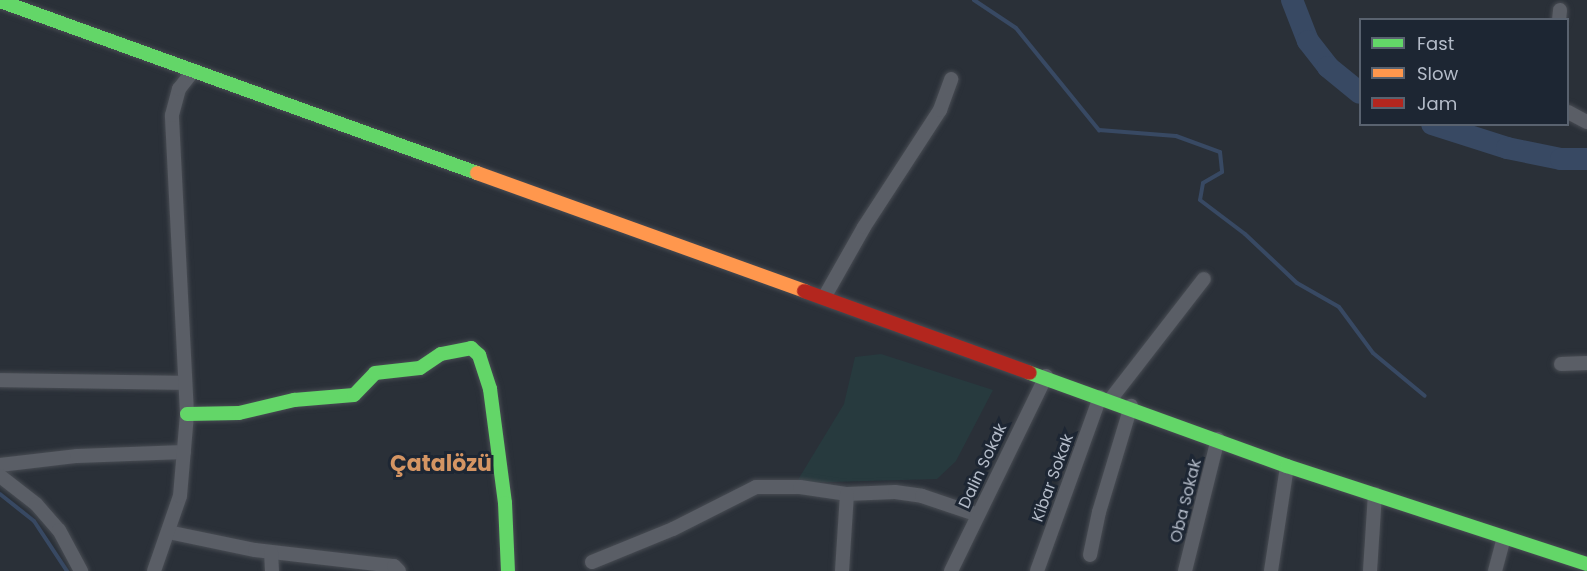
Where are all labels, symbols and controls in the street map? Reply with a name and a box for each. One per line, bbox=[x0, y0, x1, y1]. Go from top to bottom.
legend bbox=[1359, 18, 1569, 126]
text: Fast bbox=[1417, 31, 1454, 56]
text: Slow bbox=[1417, 61, 1458, 86]
text: Jam bbox=[1417, 91, 1457, 116]
street label: Dalin Sokak bbox=[955, 421, 1011, 511]
street label: Kibar Sokak bbox=[1028, 431, 1078, 525]
district label: Çatalözü bbox=[390, 451, 492, 477]
street label: Oba Sokak bbox=[1166, 457, 1206, 545]

